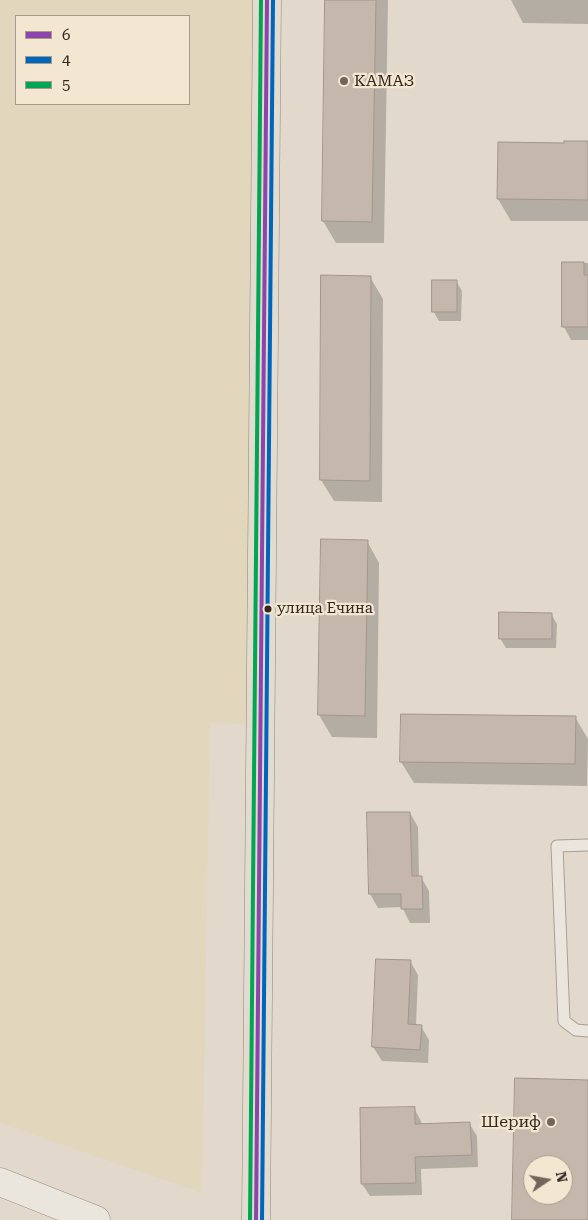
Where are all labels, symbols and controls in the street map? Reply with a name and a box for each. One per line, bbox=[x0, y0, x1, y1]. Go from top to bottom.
legend bbox=[15, 15, 190, 105]
text: 6 bbox=[62, 26, 70, 44]
text: 4 bbox=[62, 51, 70, 69]
place label: КАМАЗ bbox=[354, 71, 414, 91]
marker: КАМАЗ bbox=[338, 75, 350, 87]
text: 5 bbox=[62, 76, 70, 94]
place label: улица Ечина bbox=[277, 600, 373, 618]
marker: улица Ечина bbox=[263, 604, 273, 614]
place label: Шериф bbox=[481, 1112, 541, 1132]
marker: Шериф bbox=[545, 1116, 557, 1128]
north arrow bbox=[523, 1155, 573, 1205]
text: N bbox=[553, 1170, 571, 1184]

